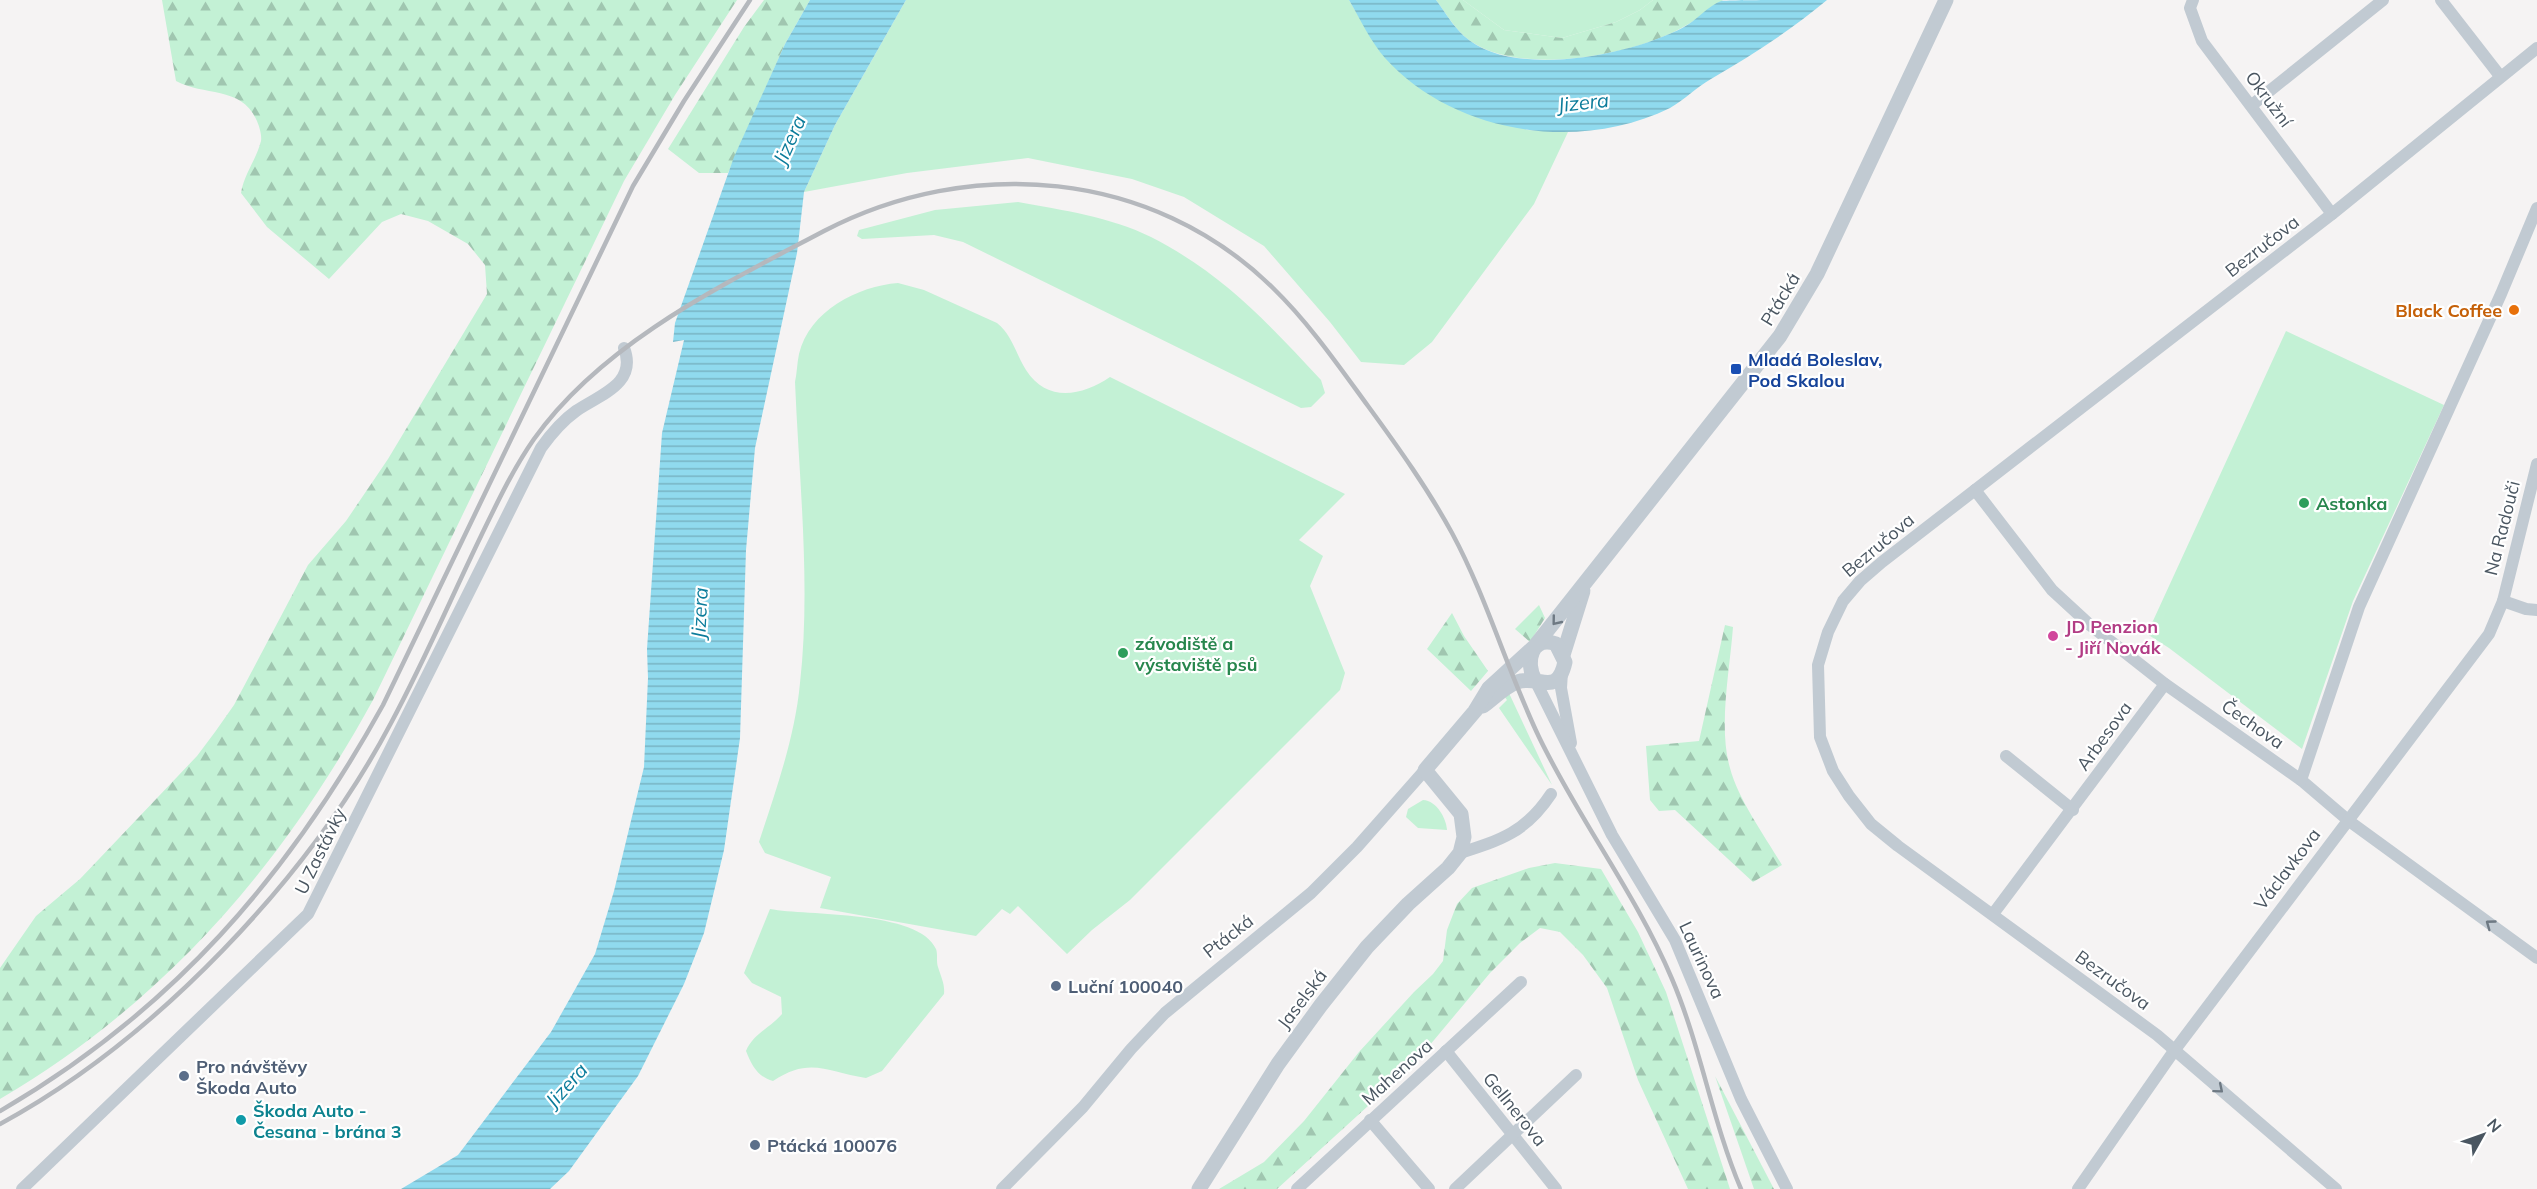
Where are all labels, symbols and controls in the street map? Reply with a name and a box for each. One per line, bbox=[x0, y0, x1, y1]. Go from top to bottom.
street label: Okružní bbox=[2240, 66, 2299, 133]
water label: Jizera bbox=[1554, 87, 1610, 117]
water label: Jizera bbox=[766, 111, 811, 170]
street label: Bezručova bbox=[2221, 210, 2303, 282]
street label: Ptácká bbox=[1755, 268, 1805, 330]
place label: Black Coffee bbox=[2395, 299, 2502, 322]
marker: Black Coffee bbox=[2507, 303, 2521, 317]
place label: Mladá Boleslav, Pod Skalou bbox=[1748, 348, 1883, 392]
marker: Mladá Boleslav, Pod Skalou bbox=[1729, 362, 1743, 376]
street label: Na Radouči bbox=[2479, 478, 2525, 578]
place label: Astonka bbox=[2316, 492, 2388, 515]
marker: Astonka bbox=[2297, 496, 2311, 510]
street label: Bezručova bbox=[1837, 508, 1919, 582]
water label: Jizera bbox=[685, 587, 713, 641]
one-way arrow bbox=[1552, 614, 1563, 625]
place label: JD Penzion - Jiří Novák bbox=[2065, 615, 2162, 659]
marker: JD Penzion - Jiří Novák bbox=[2046, 629, 2060, 643]
place label: závodiště a výstaviště psů bbox=[1134, 632, 1258, 676]
marker: závodiště a výstaviště psů bbox=[1116, 646, 1130, 660]
street label: Čechova bbox=[2217, 694, 2289, 754]
street label: Arbesova bbox=[2071, 697, 2137, 775]
street label: U Zastávky bbox=[289, 804, 351, 898]
street label: Václavkova bbox=[2249, 824, 2325, 914]
street label: Ptácká bbox=[1198, 909, 1258, 963]
street label: Laurinova bbox=[1674, 918, 1730, 1002]
one-way arrow bbox=[2485, 920, 2496, 931]
street label: Bezručova bbox=[2071, 945, 2155, 1015]
street label: Jaselská bbox=[1272, 965, 1332, 1033]
place label: Luční 100040 bbox=[1068, 975, 1183, 998]
marker: Luční 100040 bbox=[1049, 979, 1063, 993]
street label: Mahenova bbox=[1357, 1034, 1437, 1110]
place label: Pro návštěvy Škoda Auto bbox=[196, 1055, 308, 1099]
water label: Jizera bbox=[538, 1057, 593, 1114]
street label: Gellnerova bbox=[1478, 1067, 1552, 1151]
marker: Pro návštěvy Škoda Auto bbox=[177, 1069, 191, 1083]
one-way arrow bbox=[2212, 1082, 2223, 1093]
place label: Škoda Auto - Česana - brána 3 bbox=[253, 1099, 402, 1143]
north arrow bbox=[2453, 1105, 2513, 1165]
marker: Škoda Auto - Česana - brána 3 bbox=[234, 1113, 248, 1127]
text: N bbox=[2483, 1114, 2506, 1136]
place label: Ptácká 100076 bbox=[767, 1134, 897, 1157]
marker: Ptácká 100076 bbox=[748, 1138, 762, 1152]

